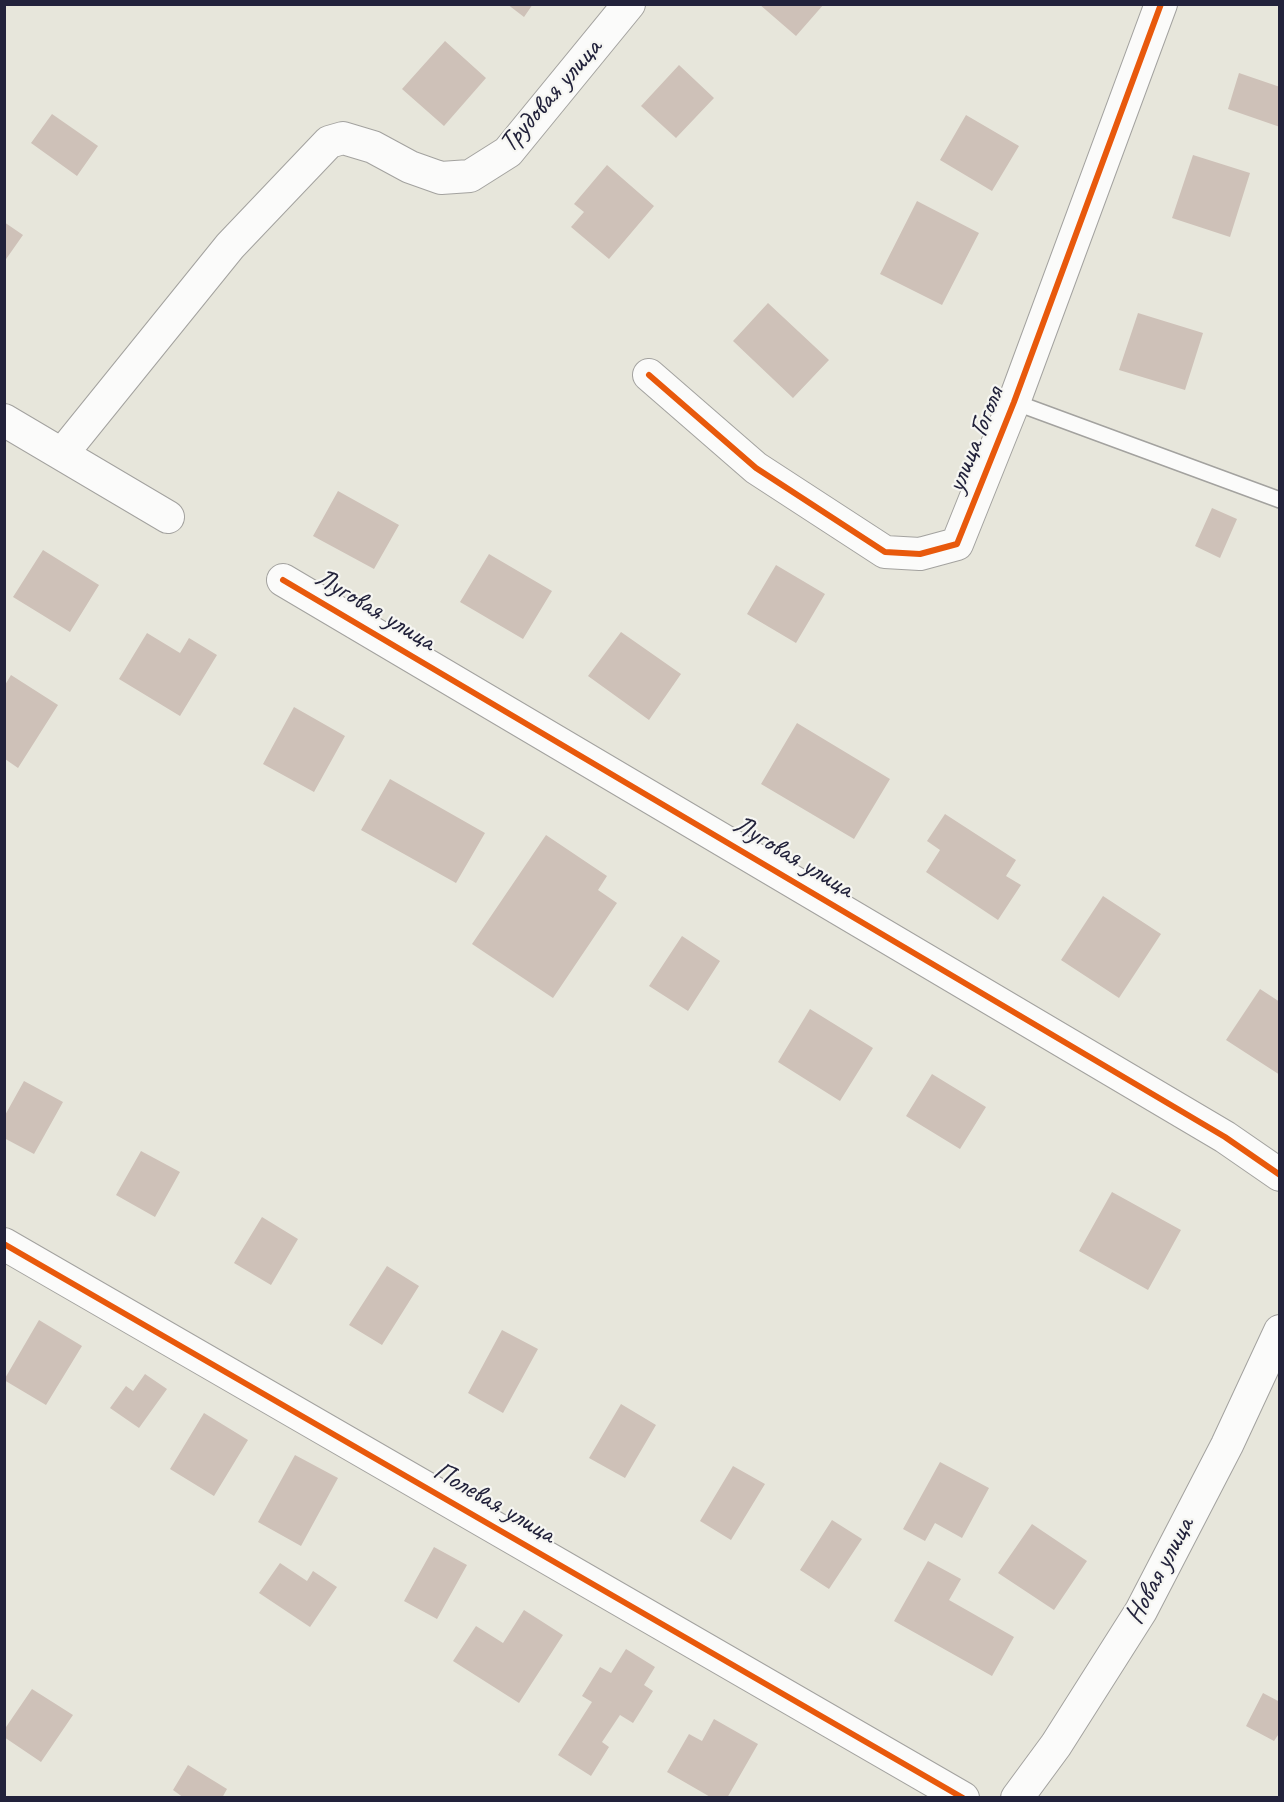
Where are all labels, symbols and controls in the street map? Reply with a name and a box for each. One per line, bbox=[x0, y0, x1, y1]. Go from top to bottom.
street label: Трудовая улица bbox=[493, 32, 609, 160]
street label: улица Гоголя bbox=[940, 382, 1012, 498]
street label: Луговая улица bbox=[309, 561, 441, 659]
street label: Луговая улица bbox=[727, 808, 859, 906]
street label: Полевая улица bbox=[427, 1455, 561, 1551]
street label: Новая улица bbox=[1118, 1512, 1202, 1630]

